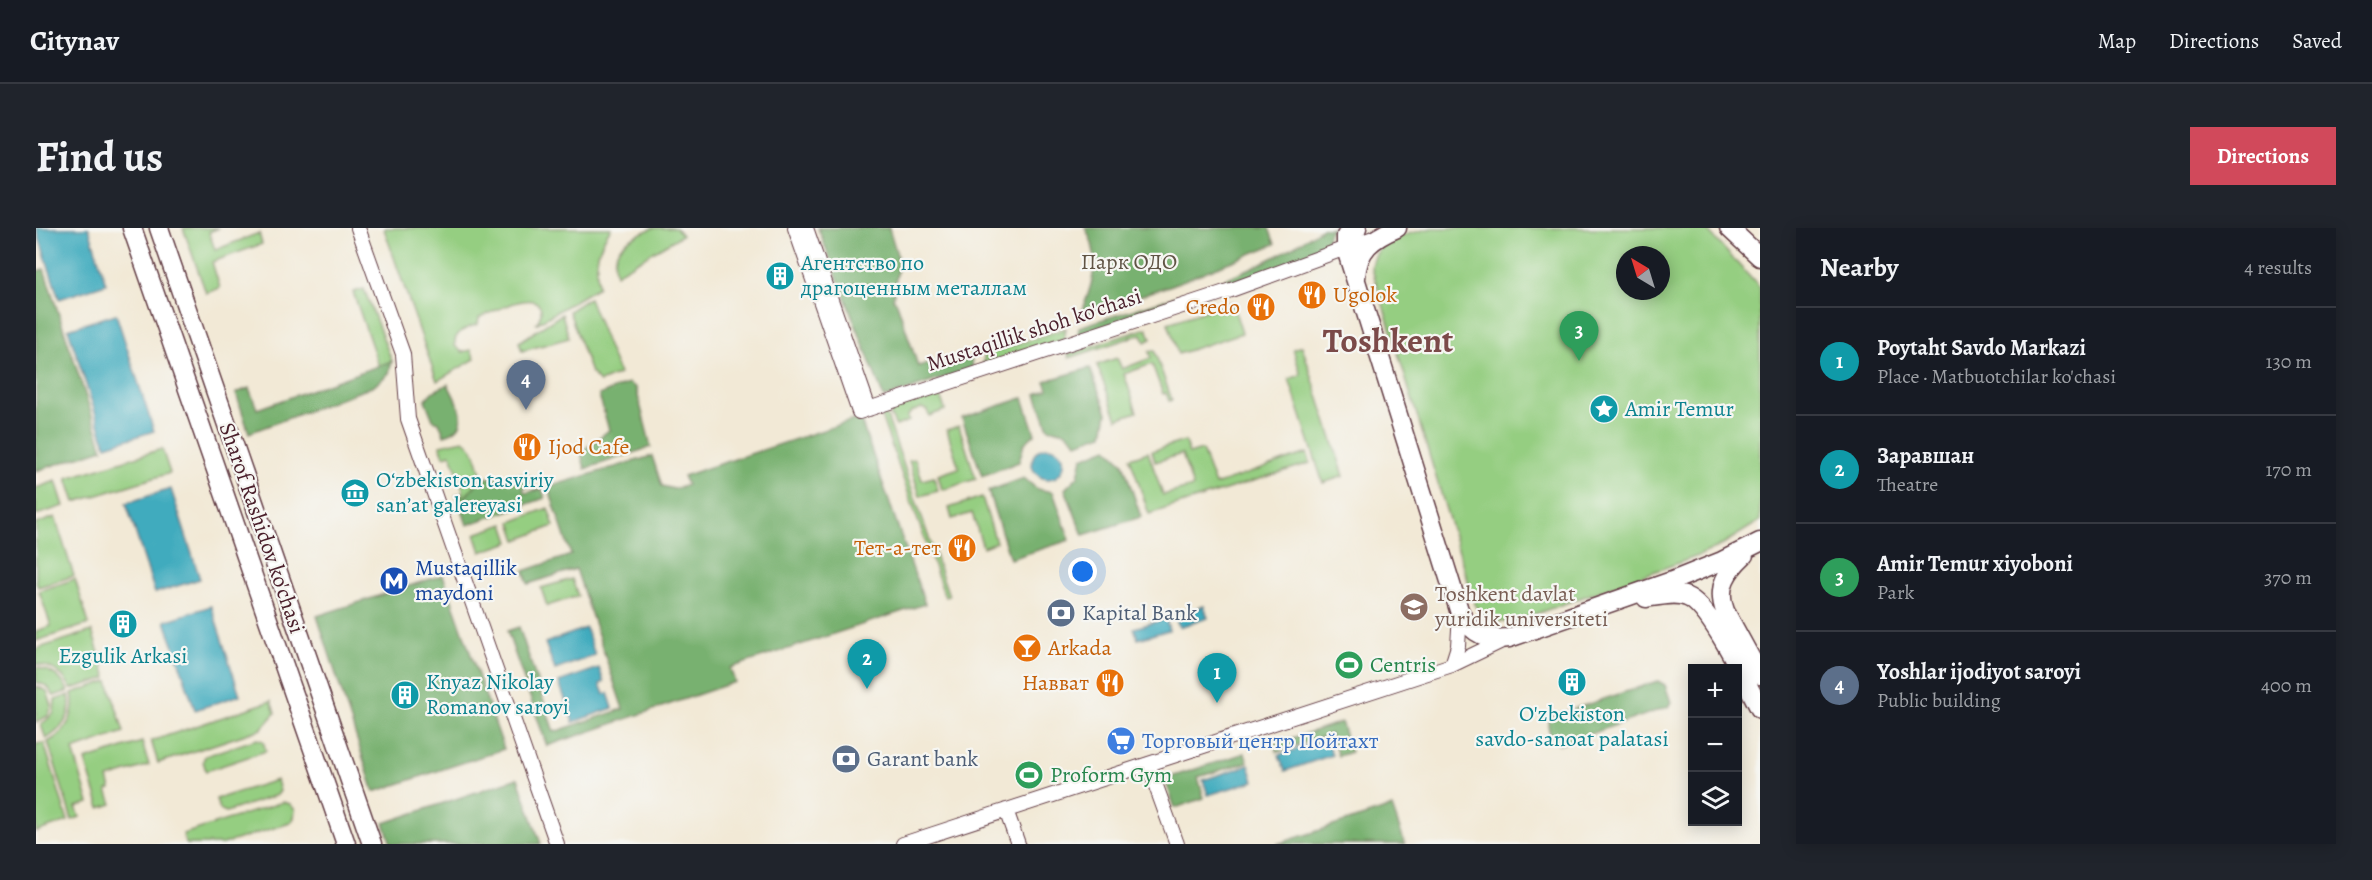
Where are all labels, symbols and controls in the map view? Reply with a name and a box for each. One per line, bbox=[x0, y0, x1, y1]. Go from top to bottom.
text: Citynav bbox=[30, 22, 119, 60]
text: Map bbox=[2098, 27, 2136, 55]
text: Directions bbox=[2169, 27, 2259, 55]
text: Saved bbox=[2292, 27, 2342, 55]
button: Directions bbox=[2190, 127, 2336, 185]
text: Find us bbox=[36, 128, 163, 185]
north arrow bbox=[1616, 246, 1670, 300]
park label: Парк ОДО bbox=[1081, 247, 1177, 277]
place label: Агентство по драгоценным металлам bbox=[800, 248, 1027, 303]
text: Nearby bbox=[1820, 250, 1899, 285]
text: 4 results bbox=[2244, 254, 2312, 281]
building icon: Агентство по драгоценным металлам bbox=[764, 260, 796, 292]
restaurant icon: Ugolok bbox=[1296, 279, 1328, 311]
place label: Ugolok bbox=[1333, 280, 1397, 310]
street label: Mustaqillik shoh ko'chasi bbox=[923, 281, 1145, 379]
restaurant icon: Credo bbox=[1245, 291, 1277, 323]
place label: Credo bbox=[1186, 292, 1240, 322]
pin: 3 bbox=[1560, 312, 1598, 361]
district label: Toshkent bbox=[1323, 317, 1453, 364]
text: Poytaht Savdo Markazi bbox=[1877, 333, 2086, 363]
text: 1 bbox=[1836, 348, 1843, 375]
text: 130 m bbox=[2266, 348, 2312, 375]
pin: 4 bbox=[506, 360, 546, 410]
text: Place · Matbuotchilar ko'chasi bbox=[1877, 363, 2116, 390]
place icon: Amir Temur bbox=[1588, 393, 1620, 425]
place label: Amir Temur bbox=[1624, 394, 1734, 424]
street label: Sharof Rashidov ko'chasi bbox=[212, 419, 312, 637]
restaurant icon: Ijod Cafe bbox=[511, 431, 543, 463]
place label: Ijod Cafe bbox=[548, 432, 629, 462]
text: Заравшан bbox=[1877, 441, 1974, 471]
text: 2 bbox=[1835, 456, 1844, 483]
text: 170 m bbox=[2266, 456, 2312, 483]
place label: Oʻzbekiston tasviriy sanʼat galereyasi bbox=[376, 465, 554, 520]
text: Theatre bbox=[1877, 471, 1938, 498]
museum icon: Oʻzbekiston tasviriy sanʼat galereyasi bbox=[339, 477, 371, 509]
restaurant icon: Тет-а-тет bbox=[946, 532, 978, 564]
place label: Тет-а-тет bbox=[854, 533, 941, 563]
text: Amir Temur xiyoboni bbox=[1877, 549, 2073, 579]
place label: Mustaqillik maydoni bbox=[415, 553, 517, 608]
your location bbox=[1068, 557, 1097, 586]
text: 3 bbox=[1835, 564, 1844, 591]
text: 370 m bbox=[2264, 564, 2312, 591]
metro station icon: Mustaqillik maydoni bbox=[378, 565, 410, 597]
place label: Toshkent davlat yuridik universiteti bbox=[1434, 579, 1608, 634]
text: Park bbox=[1877, 579, 1915, 606]
school or university icon: Toshkent davlat yuridik universiteti bbox=[1398, 591, 1430, 623]
bank icon: Kapital Bank bbox=[1045, 597, 1077, 629]
place label: Kapital Bank bbox=[1082, 598, 1197, 628]
building icon: Ezgulik Arkasi bbox=[107, 608, 139, 640]
bar icon: Arkada bbox=[1011, 632, 1043, 664]
place label: Arkada bbox=[1047, 633, 1112, 663]
pin: 2 bbox=[848, 640, 886, 689]
place label: Ezgulik Arkasi bbox=[58, 641, 188, 671]
sports icon: Centris bbox=[1333, 649, 1365, 681]
place label: Centris bbox=[1370, 650, 1436, 680]
pin: 1 bbox=[1198, 654, 1236, 703]
text: Yoshlar ijodiyot saroyi bbox=[1877, 657, 2081, 687]
map controls bbox=[1688, 664, 1742, 826]
button: + bbox=[1688, 664, 1742, 718]
building icon: O'zbekiston savdo-sanoat palatasi bbox=[1556, 666, 1588, 698]
place label: Knyaz Nikolay Romanov saroyi bbox=[426, 667, 569, 722]
restaurant icon: Навват bbox=[1094, 667, 1126, 699]
place label: Навват bbox=[1022, 668, 1089, 698]
text: 4 bbox=[1835, 672, 1844, 699]
text: 400 m bbox=[2261, 672, 2312, 699]
building icon: Knyaz Nikolay Romanov saroyi bbox=[389, 679, 421, 711]
text: Public building bbox=[1877, 687, 2001, 714]
place label: O'zbekiston savdo-sanoat palatasi bbox=[1475, 699, 1669, 754]
button: − bbox=[1688, 718, 1742, 772]
supermarket icon: Торговый центр Пойтахт bbox=[1105, 725, 1137, 757]
place label: Торговый центр Пойтахт bbox=[1142, 726, 1379, 756]
bank icon: Garant bank bbox=[830, 743, 862, 775]
place label: Garant bank bbox=[867, 744, 978, 774]
sports icon: Proform Gym bbox=[1013, 759, 1045, 791]
place label: Proform Gym bbox=[1050, 760, 1172, 790]
button: layers bbox=[1688, 772, 1742, 826]

